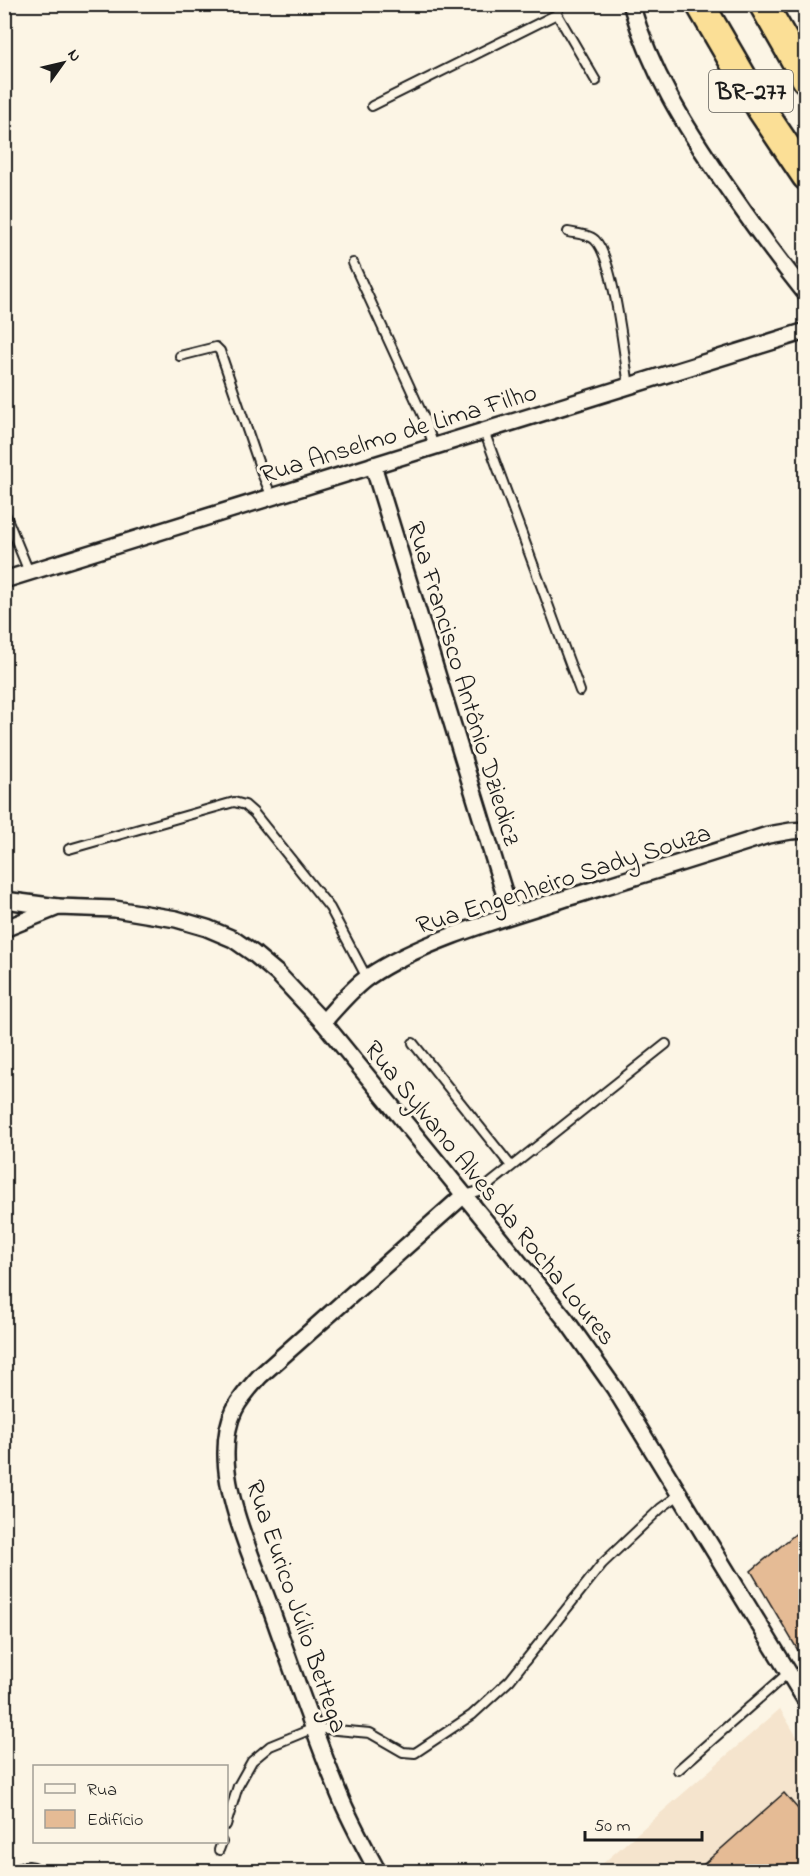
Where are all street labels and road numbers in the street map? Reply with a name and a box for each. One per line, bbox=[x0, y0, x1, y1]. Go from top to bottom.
road number: BR-277 bbox=[709, 70, 793, 112]
street label: Rua Anselmo de Lima Filho bbox=[256, 375, 542, 495]
street label: Rua Francisco Antônio Dziedicz bbox=[395, 517, 530, 851]
street label: Rua Engenheiro Sady Souza bbox=[412, 815, 716, 946]
street label: Rua Sylvano Alves da Rocha Loures bbox=[353, 1033, 624, 1355]
street label: Rua Eurico Júlio Bettega bbox=[234, 1475, 356, 1739]

